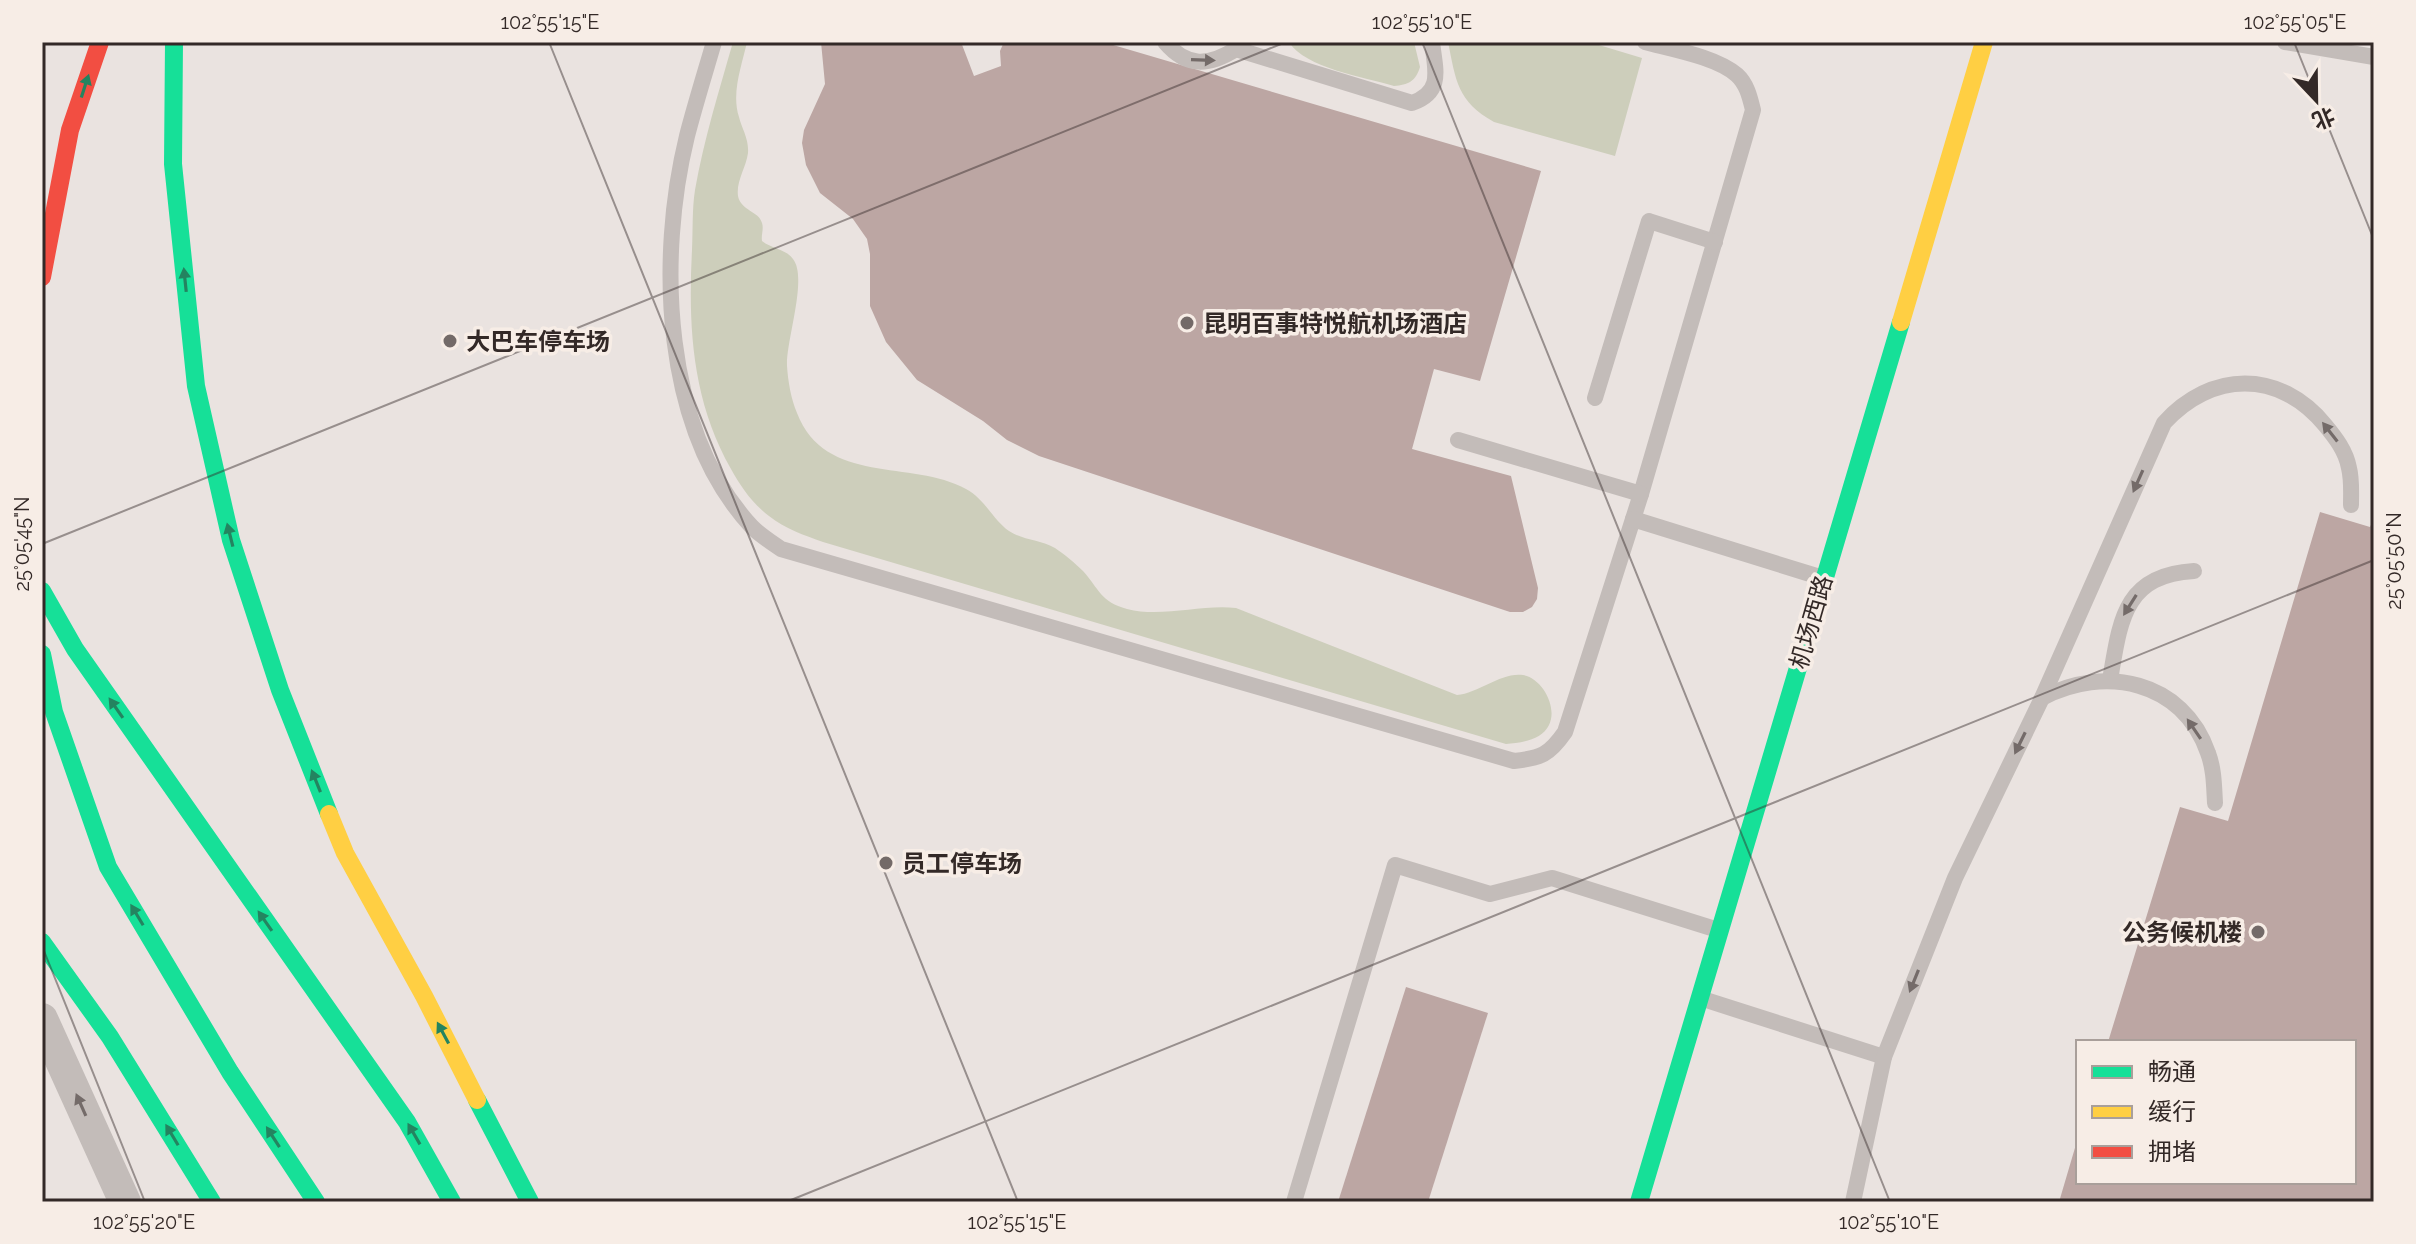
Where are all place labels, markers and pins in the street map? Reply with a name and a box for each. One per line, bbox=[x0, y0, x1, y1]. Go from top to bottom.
place label: 昆明百事特悦航机场酒店 bbox=[1203, 309, 1467, 338]
marker: 昆明百事特悦航机场酒店 bbox=[1178, 314, 1196, 332]
place label: 大巴车停车场 bbox=[466, 327, 610, 356]
marker: 大巴车停车场 bbox=[441, 332, 459, 350]
place label: 员工停车场 bbox=[902, 849, 1022, 878]
marker: 员工停车场 bbox=[877, 854, 895, 872]
place label: 公务候机楼 bbox=[2122, 918, 2242, 947]
marker: 公务候机楼 bbox=[2249, 923, 2267, 941]

